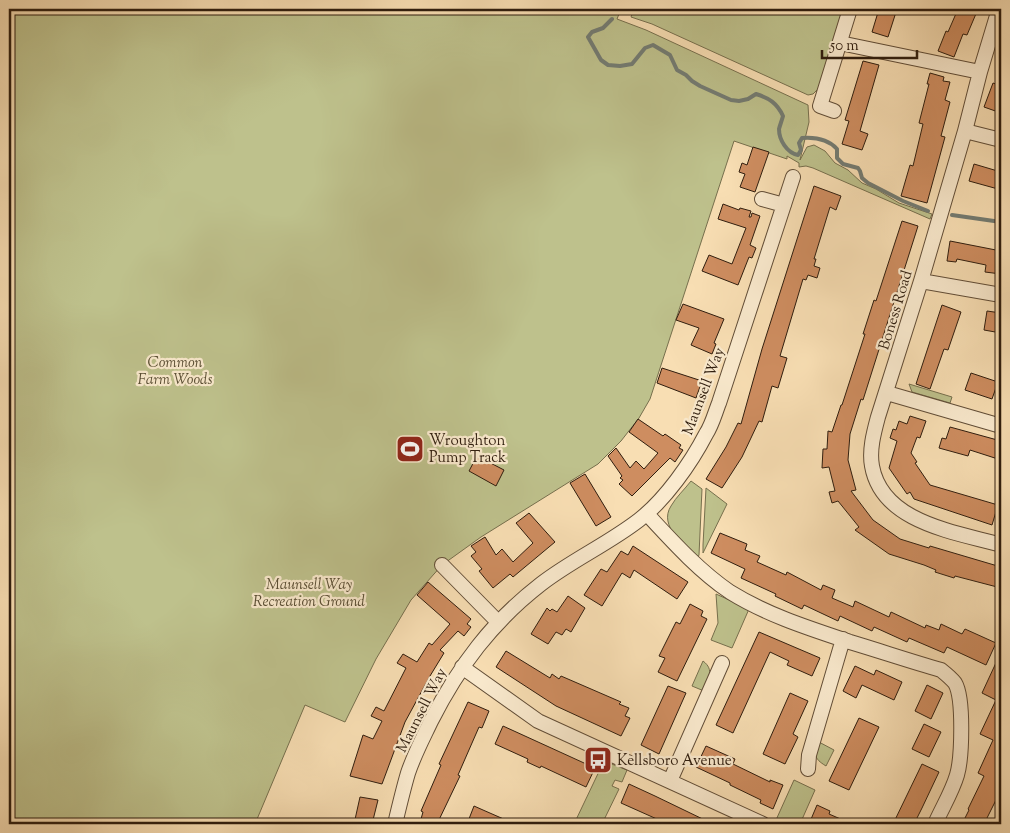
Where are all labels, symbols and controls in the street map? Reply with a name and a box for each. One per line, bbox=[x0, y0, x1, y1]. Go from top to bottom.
scale bar bbox=[822, 28, 918, 60]
text: 50 m bbox=[829, 36, 859, 57]
street label: Boness Road bbox=[874, 268, 919, 353]
street label: Maunsell Way bbox=[678, 344, 731, 438]
park label: Common Farm Woods bbox=[137, 353, 213, 391]
place label: Wroughton Pump Track bbox=[429, 431, 506, 469]
sports icon: Wroughton Pump Track bbox=[395, 434, 425, 464]
park label: Maunsell Way Recreation Ground bbox=[253, 575, 365, 613]
street label: Maunsell Way bbox=[392, 664, 453, 757]
bus stop icon: Kellsboro Avenue bbox=[583, 745, 613, 775]
place label: Kellsboro Avenue bbox=[617, 751, 732, 772]

